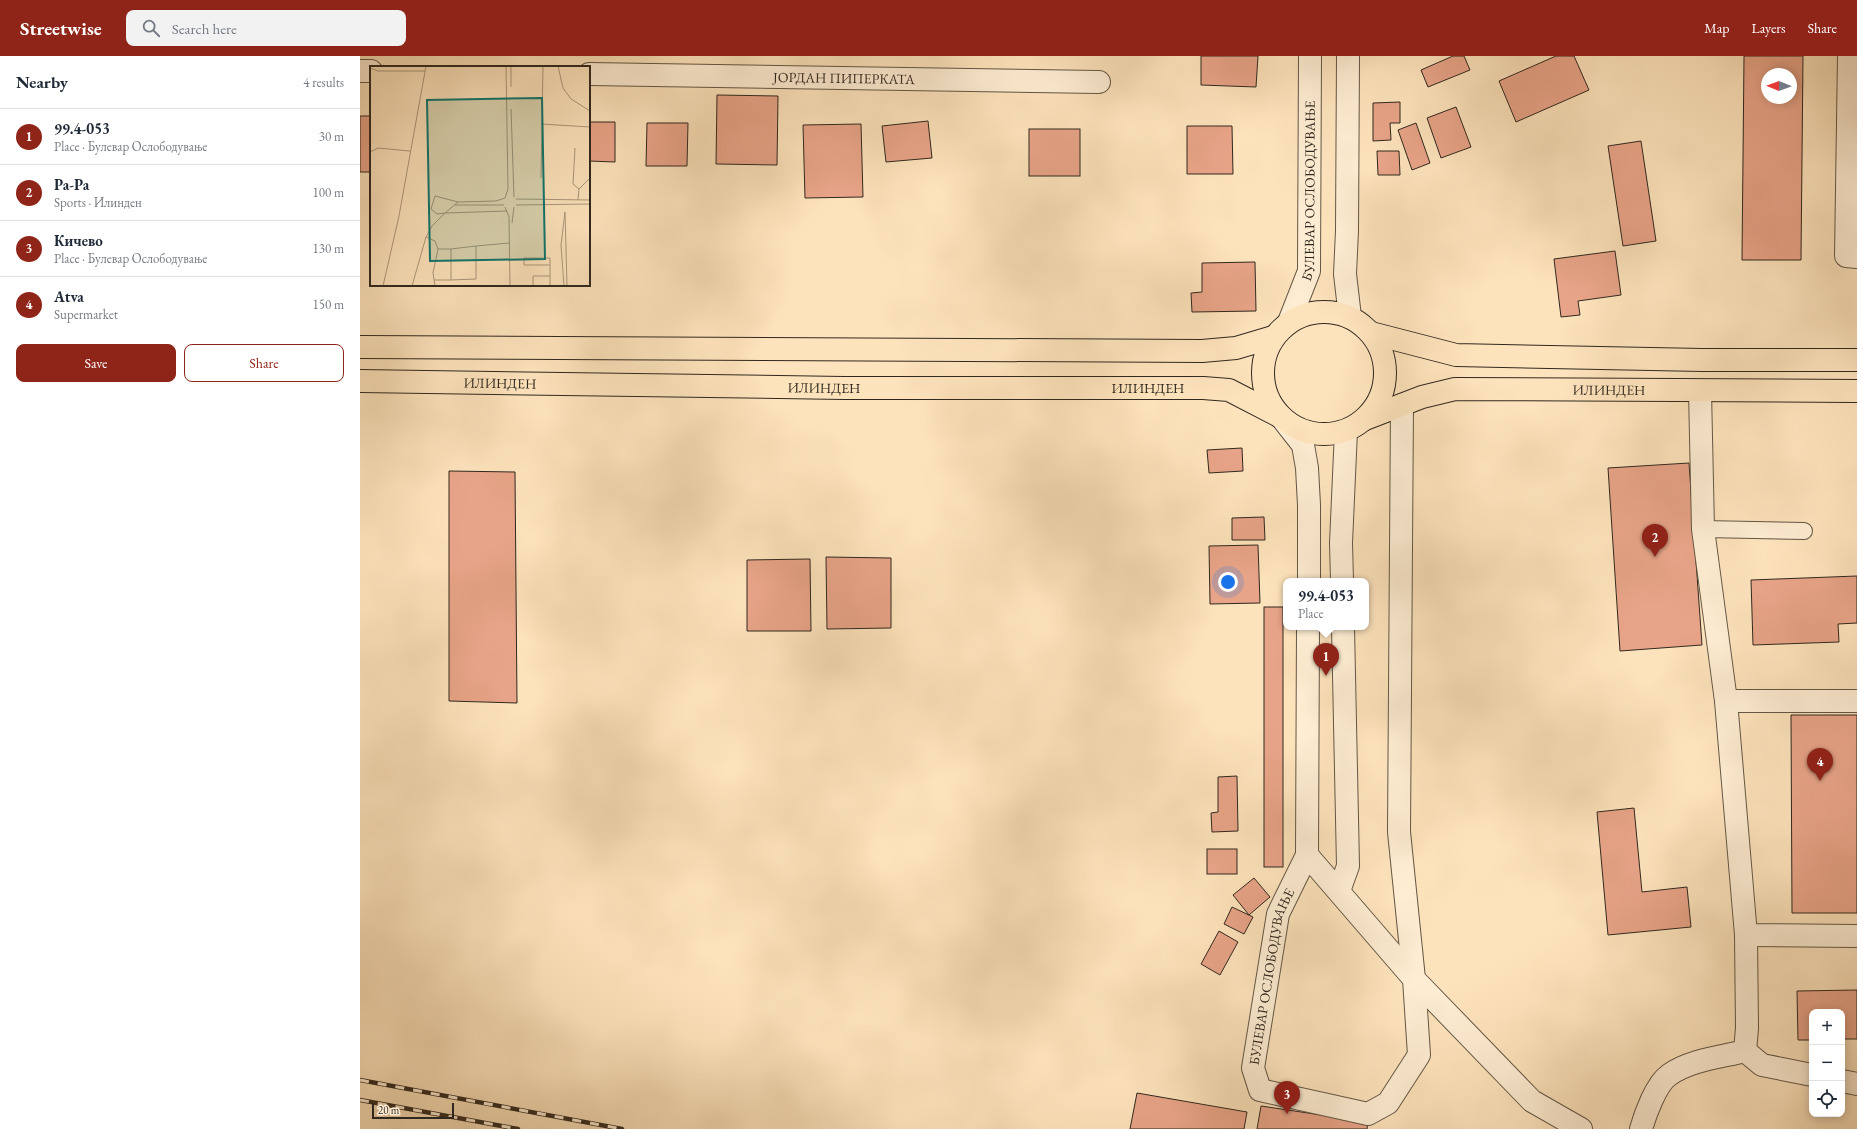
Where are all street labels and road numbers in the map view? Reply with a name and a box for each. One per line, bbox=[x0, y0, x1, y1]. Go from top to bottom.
street label: ЈОРДАН ПИПЕРКАТА bbox=[772, 68, 915, 88]
street label: БУЛЕВАР ОСЛОБОДУВАЊЕ bbox=[1297, 100, 1319, 284]
street label: ИЛИНДЕН bbox=[463, 373, 537, 393]
street label: ИЛИНДЕН bbox=[787, 378, 860, 397]
street label: ИЛИНДЕН bbox=[1111, 379, 1184, 397]
street label: ИЛИНДЕН bbox=[1572, 381, 1645, 399]
street label: БУЛЕВАР ОСЛОБОДУВАЊЕ bbox=[1245, 885, 1298, 1066]

